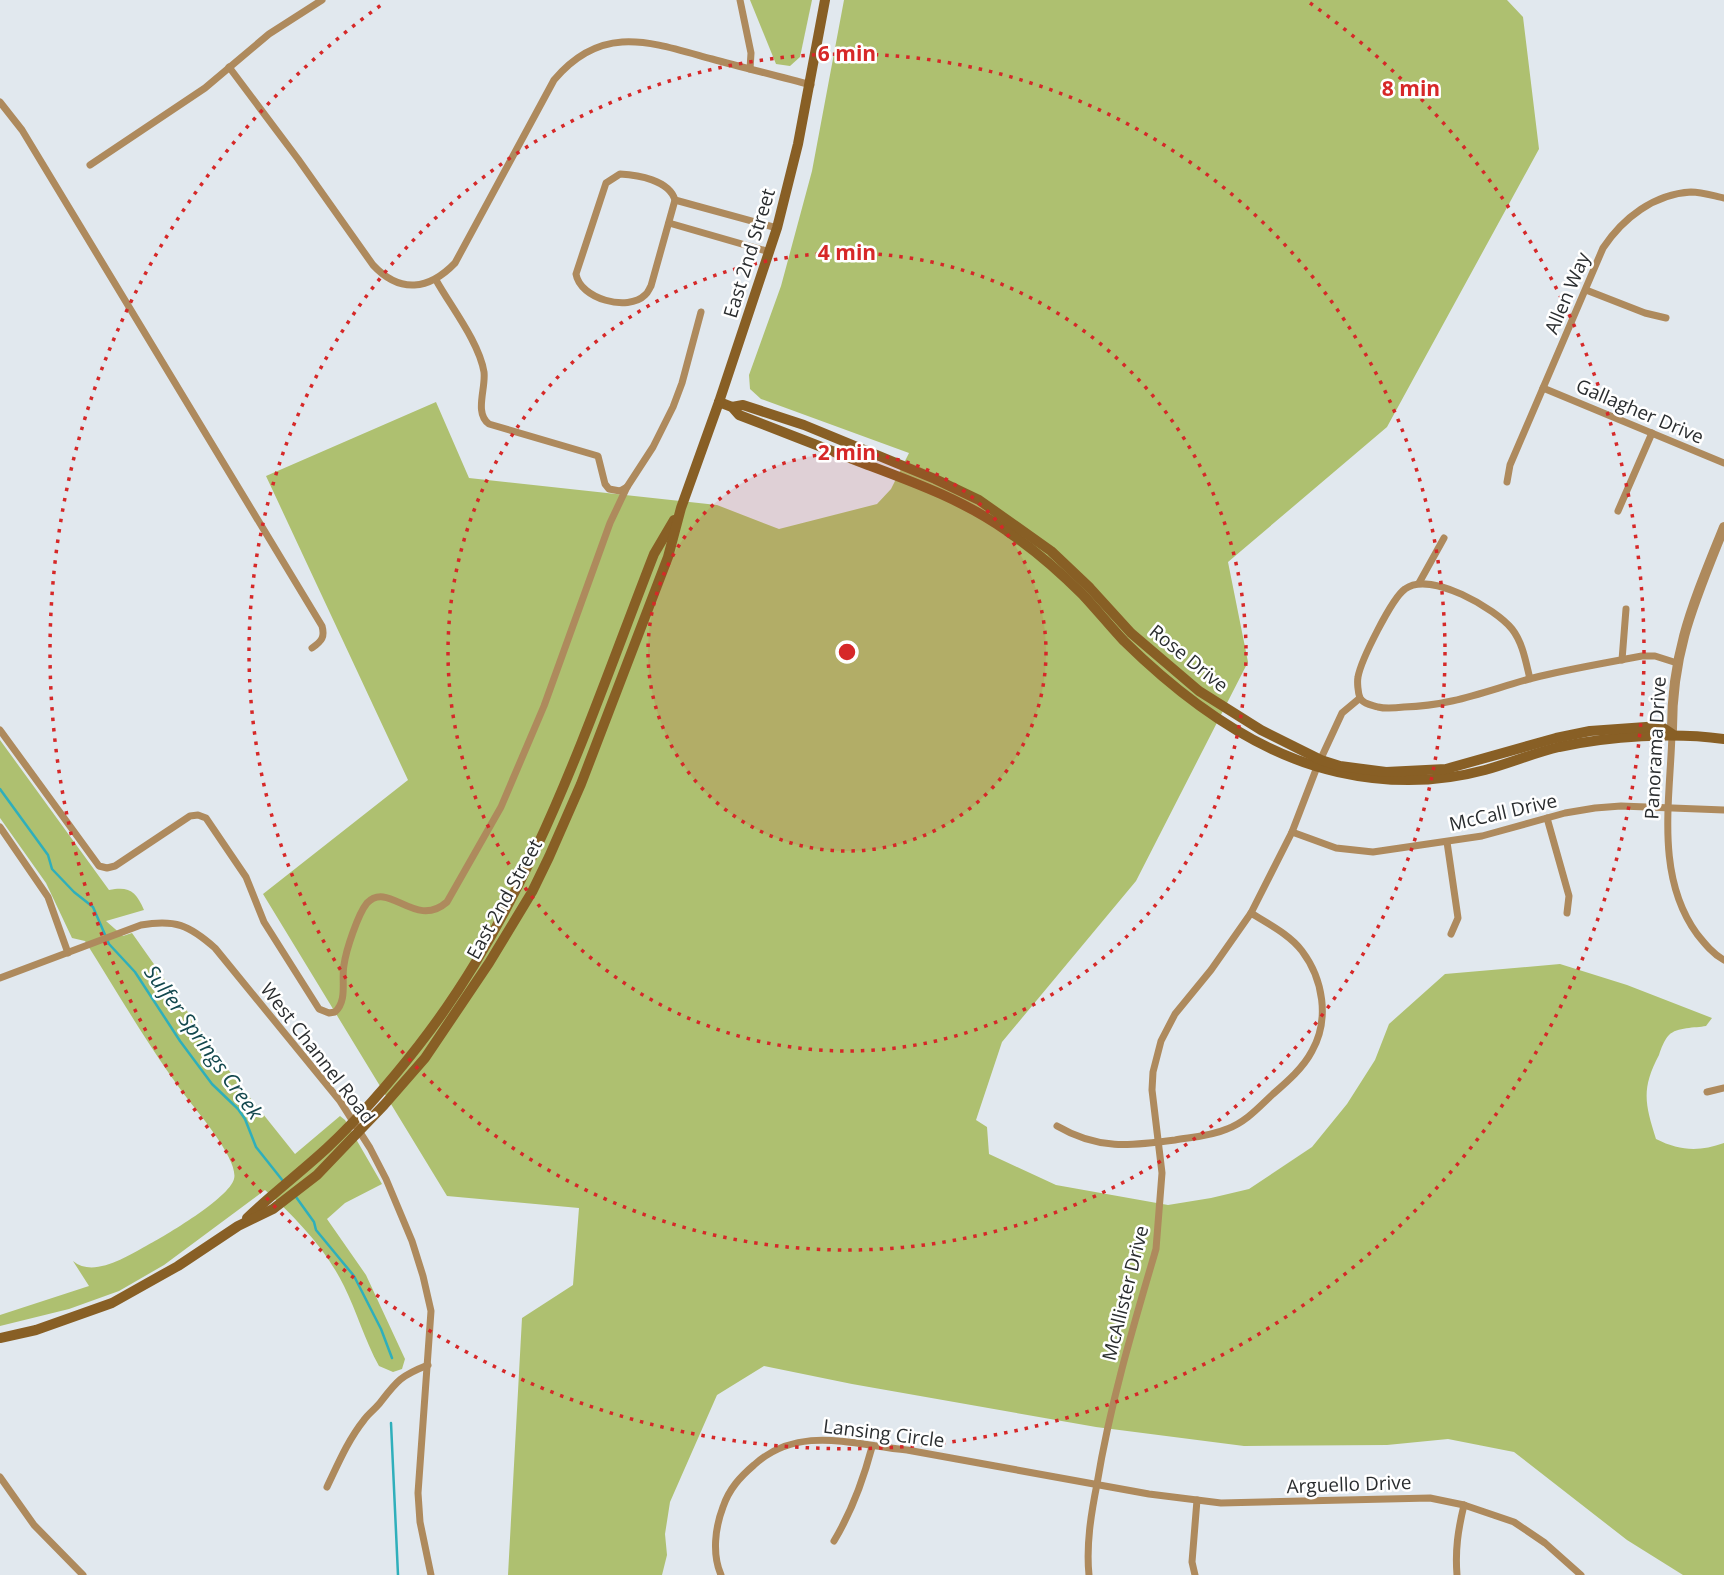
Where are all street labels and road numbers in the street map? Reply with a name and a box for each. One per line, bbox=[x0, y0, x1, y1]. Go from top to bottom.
street label: East 2nd Street bbox=[717, 185, 781, 321]
street label: Allen Way bbox=[1538, 248, 1596, 338]
street label: Gallagher Drive bbox=[1572, 372, 1708, 450]
street label: Rose Drive bbox=[1144, 618, 1234, 698]
street label: Panorama Drive bbox=[1638, 676, 1672, 820]
street label: McCall Drive bbox=[1447, 787, 1559, 837]
street label: East 2nd Street bbox=[460, 834, 548, 964]
street label: West Channel Road bbox=[255, 977, 381, 1129]
street label: McAllister Drive bbox=[1096, 1223, 1154, 1363]
street label: Lansing Circle bbox=[822, 1413, 946, 1453]
street label: Arguello Drive bbox=[1286, 1469, 1412, 1499]

